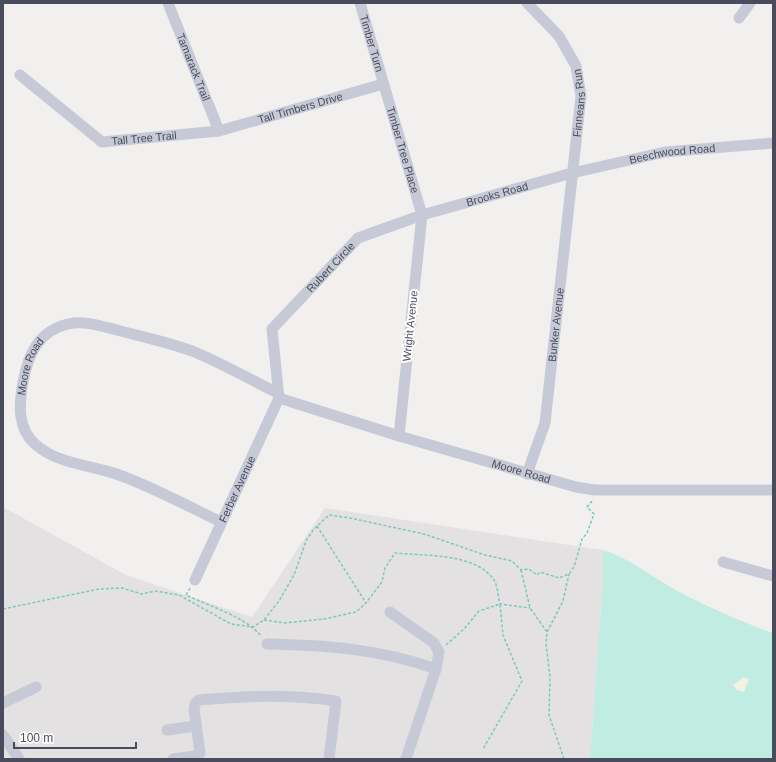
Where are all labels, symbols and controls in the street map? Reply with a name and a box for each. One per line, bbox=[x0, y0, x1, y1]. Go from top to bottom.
street label: Timber Turn bbox=[358, 13, 386, 73]
street label: Tamarack Trail bbox=[175, 32, 212, 103]
street label: Finneans Run bbox=[571, 68, 587, 138]
street label: Tall Timbers Drive bbox=[257, 90, 344, 126]
street label: Timber Tree Place bbox=[385, 105, 421, 195]
street label: Tall Tree Trail bbox=[111, 129, 177, 147]
street label: Beechwood Road bbox=[628, 142, 716, 166]
street label: Brooks Road bbox=[465, 180, 529, 208]
street label: Rubert Circle bbox=[304, 240, 357, 295]
street label: Bunker Avenue bbox=[546, 287, 566, 362]
street label: Wright Avenue bbox=[400, 290, 420, 362]
street label: Moore Road bbox=[15, 335, 46, 396]
street label: Ferber Avenue bbox=[216, 454, 257, 524]
street label: Moore Road bbox=[490, 457, 552, 485]
scale bar bbox=[14, 724, 136, 750]
text: 100 m bbox=[20, 731, 53, 745]

